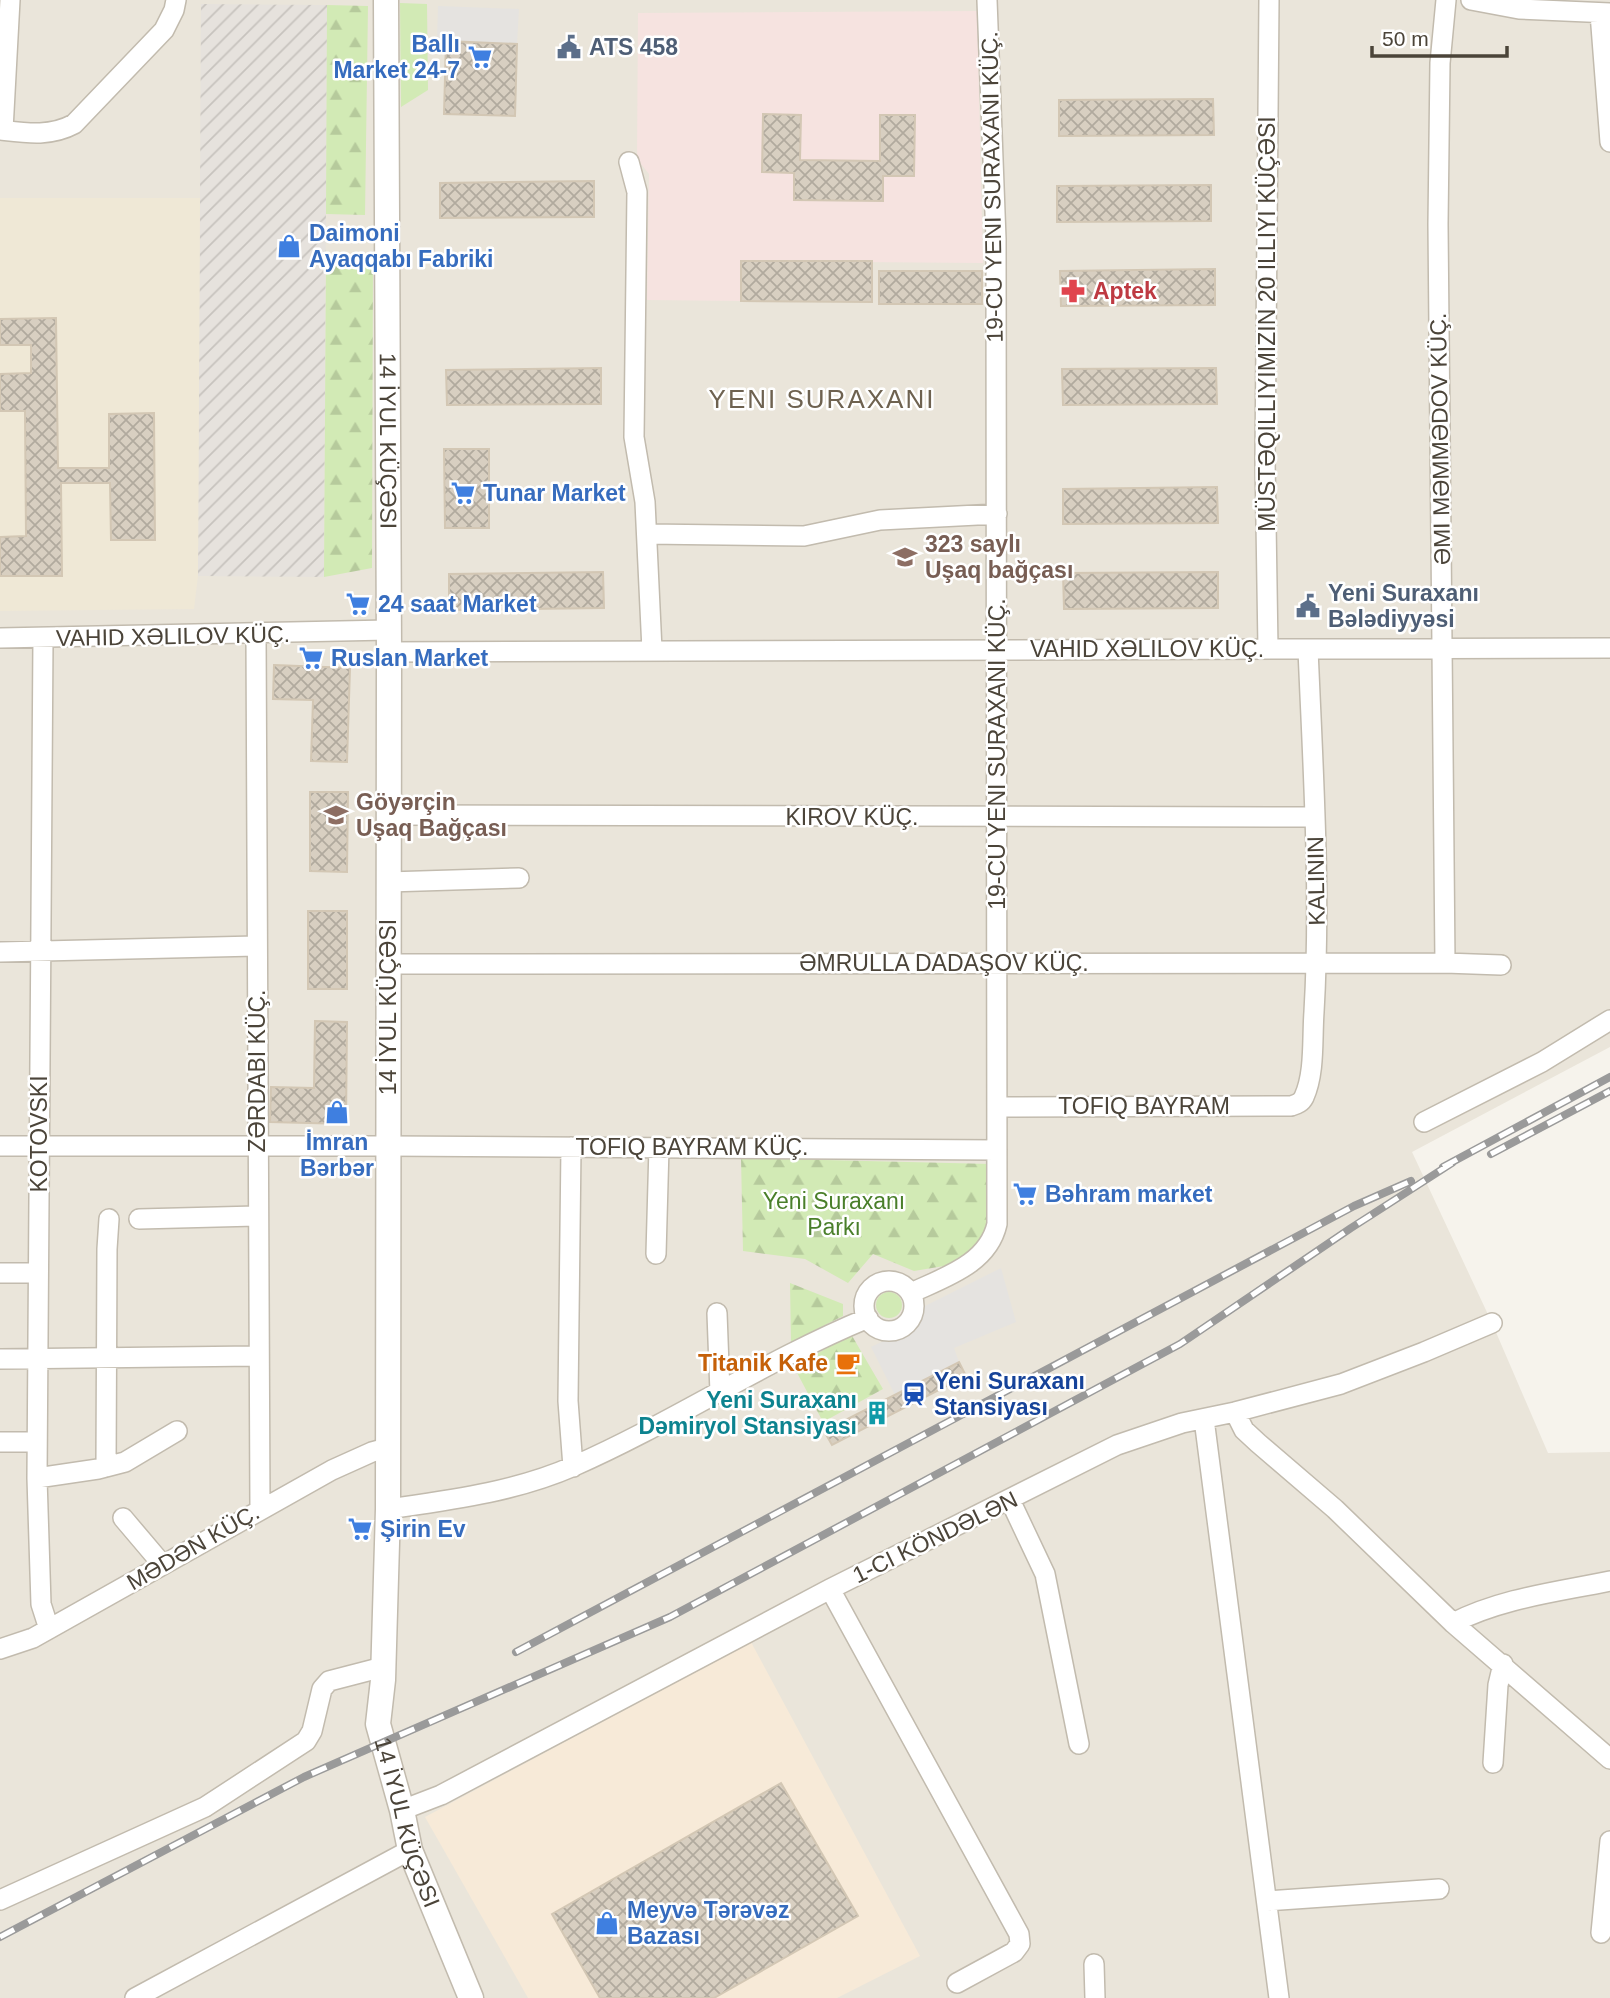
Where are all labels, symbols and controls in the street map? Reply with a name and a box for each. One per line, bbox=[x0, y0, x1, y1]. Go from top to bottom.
scale bar bbox=[1372, 14, 1507, 58]
text: 50 m bbox=[1382, 27, 1429, 50]
place label: Ballı Market 24-7 bbox=[333, 31, 460, 83]
street label: 19-CU YENI SURAXANI KÜÇ. bbox=[976, 31, 1008, 343]
public building icon: ATS 458 bbox=[555, 33, 583, 61]
place label: ATS 458 bbox=[589, 34, 678, 60]
supermarket icon: Ballı Market 24-7 bbox=[466, 43, 494, 71]
street label: MÜSTƏQILLIYIMIZIN 20 ILLIYI KÜÇƏSI bbox=[1254, 116, 1280, 532]
place label: Daimoni Ayaqqabı Fabriki bbox=[309, 220, 493, 272]
shop icon: Daimoni Ayaqqabı Fabriki bbox=[275, 232, 303, 260]
pharmacy icon: Aptek bbox=[1059, 277, 1087, 305]
place label: Aptek bbox=[1093, 278, 1157, 304]
street label: ƏMI MƏMMƏDOV KÜÇ. bbox=[1425, 313, 1455, 565]
street label: 14 İYUL KÜÇƏSI bbox=[375, 353, 401, 529]
district label: YENI SURAXANI bbox=[709, 384, 935, 414]
supermarket icon: Tunar Market bbox=[449, 479, 477, 507]
place label: Tunar Market bbox=[483, 480, 626, 506]
place label: 323 saylı Uşaq bağçası bbox=[925, 531, 1073, 583]
school or university icon: 323 saylı Uşaq bağçası bbox=[891, 543, 919, 571]
place label: Yeni Suraxanı Bələdiyyəsi bbox=[1328, 580, 1479, 632]
supermarket icon: 24 saat Market bbox=[344, 590, 372, 618]
place label: 24 saat Market bbox=[378, 591, 537, 617]
public building icon: Yeni Suraxanı Bələdiyyəsi bbox=[1294, 592, 1322, 620]
street label: 19-CU YENI SURAXANI KÜÇ. bbox=[984, 598, 1010, 910]
street label: VAHID XƏLILOV KÜÇ. bbox=[56, 621, 290, 651]
street label: VAHID XƏLILOV KÜÇ. bbox=[1030, 636, 1264, 662]
supermarket icon: Ruslan Market bbox=[297, 644, 325, 672]
place label: Ruslan Market bbox=[331, 645, 489, 671]
place label: Göyərçin Uşaq Bağçası bbox=[356, 789, 507, 841]
school or university icon: Göyərçin Uşaq Bağçası bbox=[322, 801, 350, 829]
street label: KIROV KÜÇ. bbox=[786, 804, 918, 830]
street label: KALININ bbox=[1302, 836, 1330, 926]
street label: 14 İYUL KÜÇƏSI bbox=[375, 919, 401, 1095]
street label: ƏMRULLA DADAŞOV KÜÇ. bbox=[799, 950, 1089, 976]
street label: ZƏRDABI KÜÇ. bbox=[244, 990, 270, 1153]
street label: KOTOVSKI bbox=[26, 1075, 52, 1193]
street label: TOFIQ BAYRAM bbox=[1058, 1093, 1230, 1119]
shop icon: İmran Bərbər bbox=[323, 1098, 351, 1126]
place label: İmran Bərbər bbox=[300, 1129, 374, 1181]
street label: TOFIQ BAYRAM KÜÇ. bbox=[575, 1134, 809, 1160]
supermarket icon: Bәhram market bbox=[1011, 1180, 1039, 1208]
place label: Bәhram market bbox=[1045, 1181, 1213, 1207]
park label: Yeni Suraxanı Parkı bbox=[763, 1188, 905, 1240]
cafe icon: Titanik Kafe bbox=[834, 1349, 862, 1377]
place label: Titanik Kafe bbox=[698, 1350, 828, 1376]
place label: Yeni Suraxanı Stansiyası bbox=[934, 1368, 1085, 1420]
station icon: Yeni Suraxanı Stansiyası bbox=[900, 1380, 928, 1408]
place label: Yeni Suraxanı Dəmiryol Stansiyası bbox=[638, 1387, 857, 1439]
building icon: Yeni Suraxanı Dəmiryol Stansiyası bbox=[863, 1399, 891, 1427]
street label: 1-CI KÖNDƏLƏN bbox=[848, 1486, 1022, 1588]
street label: MƏDƏN KÜÇ. bbox=[122, 1499, 264, 1595]
supermarket icon: Şirin Ev bbox=[346, 1515, 374, 1543]
place label: Şirin Ev bbox=[380, 1516, 466, 1542]
street label: 14 İYUL KÜÇƏSI bbox=[369, 1734, 445, 1911]
place label: Meyvə Tərəvəz Bazası bbox=[627, 1897, 789, 1949]
shop icon: Meyvə Tərəvəz Bazası bbox=[593, 1909, 621, 1937]

